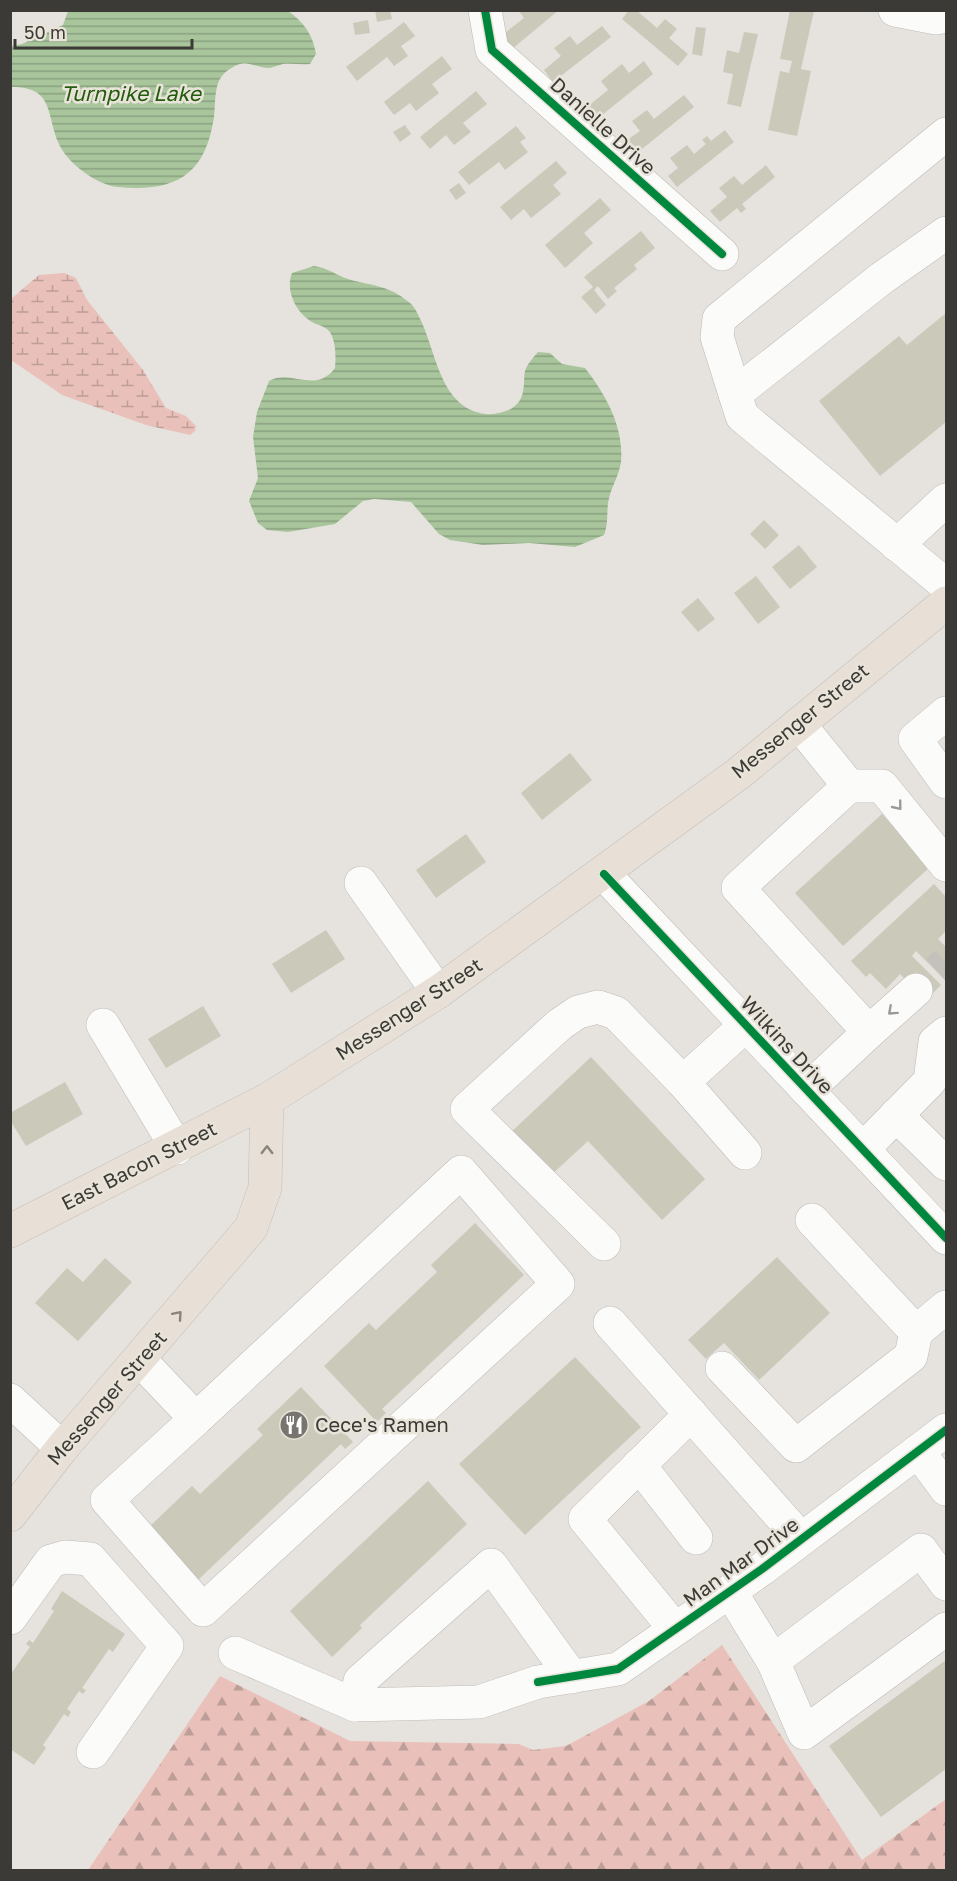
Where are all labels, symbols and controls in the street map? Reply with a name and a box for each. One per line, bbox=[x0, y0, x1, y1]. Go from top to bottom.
scale bar bbox=[15, 12, 192, 50]
text: 50 m bbox=[24, 21, 66, 43]
street label: Danielle Drive bbox=[546, 72, 661, 179]
water label: Turnpike Lake bbox=[61, 80, 203, 106]
street label: Messenger Street bbox=[726, 657, 873, 783]
one-way arrow bbox=[891, 799, 902, 810]
street label: Messenger Street bbox=[331, 952, 486, 1064]
street label: Wilkins Drive bbox=[736, 990, 839, 1098]
one-way arrow bbox=[889, 1004, 899, 1015]
street label: East Bacon Street bbox=[57, 1116, 220, 1215]
one-way arrow bbox=[261, 1145, 273, 1154]
one-way arrow bbox=[171, 1311, 182, 1322]
street label: Messenger Street bbox=[41, 1325, 171, 1469]
restaurant icon: Cece's Ramen bbox=[278, 1409, 310, 1441]
place label: Cece's Ramen bbox=[315, 1412, 449, 1436]
street label: Man Mar Drive bbox=[678, 1511, 803, 1611]

